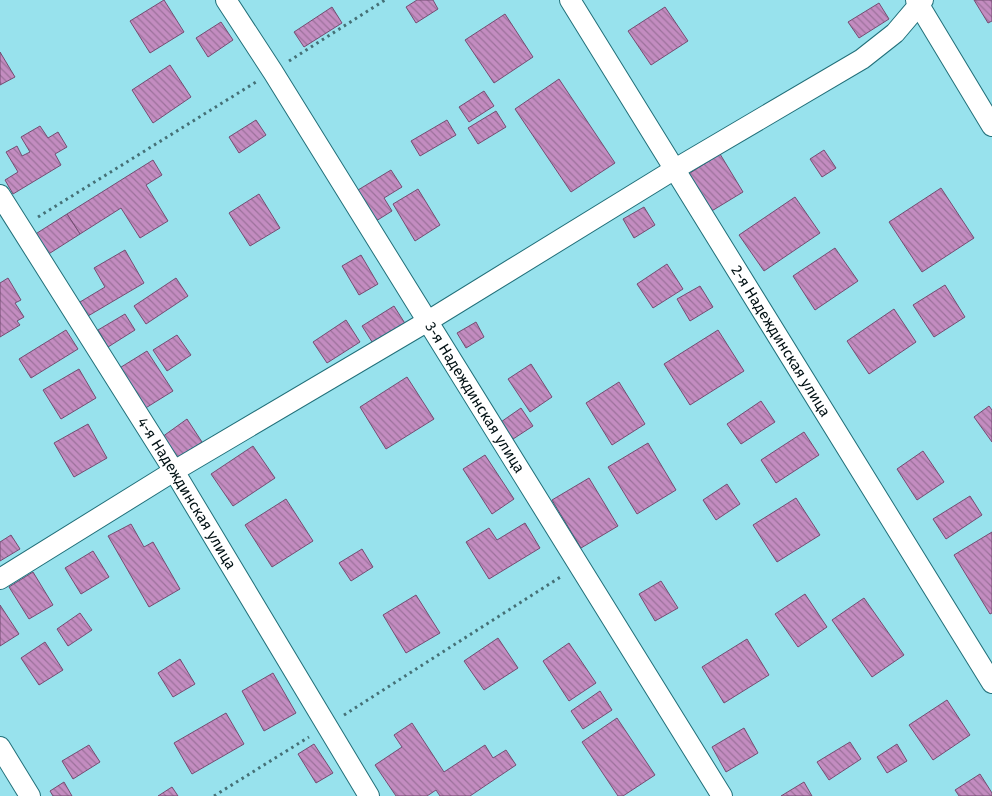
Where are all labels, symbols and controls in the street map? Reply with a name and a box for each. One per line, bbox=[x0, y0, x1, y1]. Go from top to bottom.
street label: 2-я Надеждинская улица bbox=[727, 262, 834, 420]
street label: 3-я Надеждинская улица bbox=[421, 319, 528, 476]
street label: 4-я Надеждинская улица bbox=[133, 414, 240, 573]

